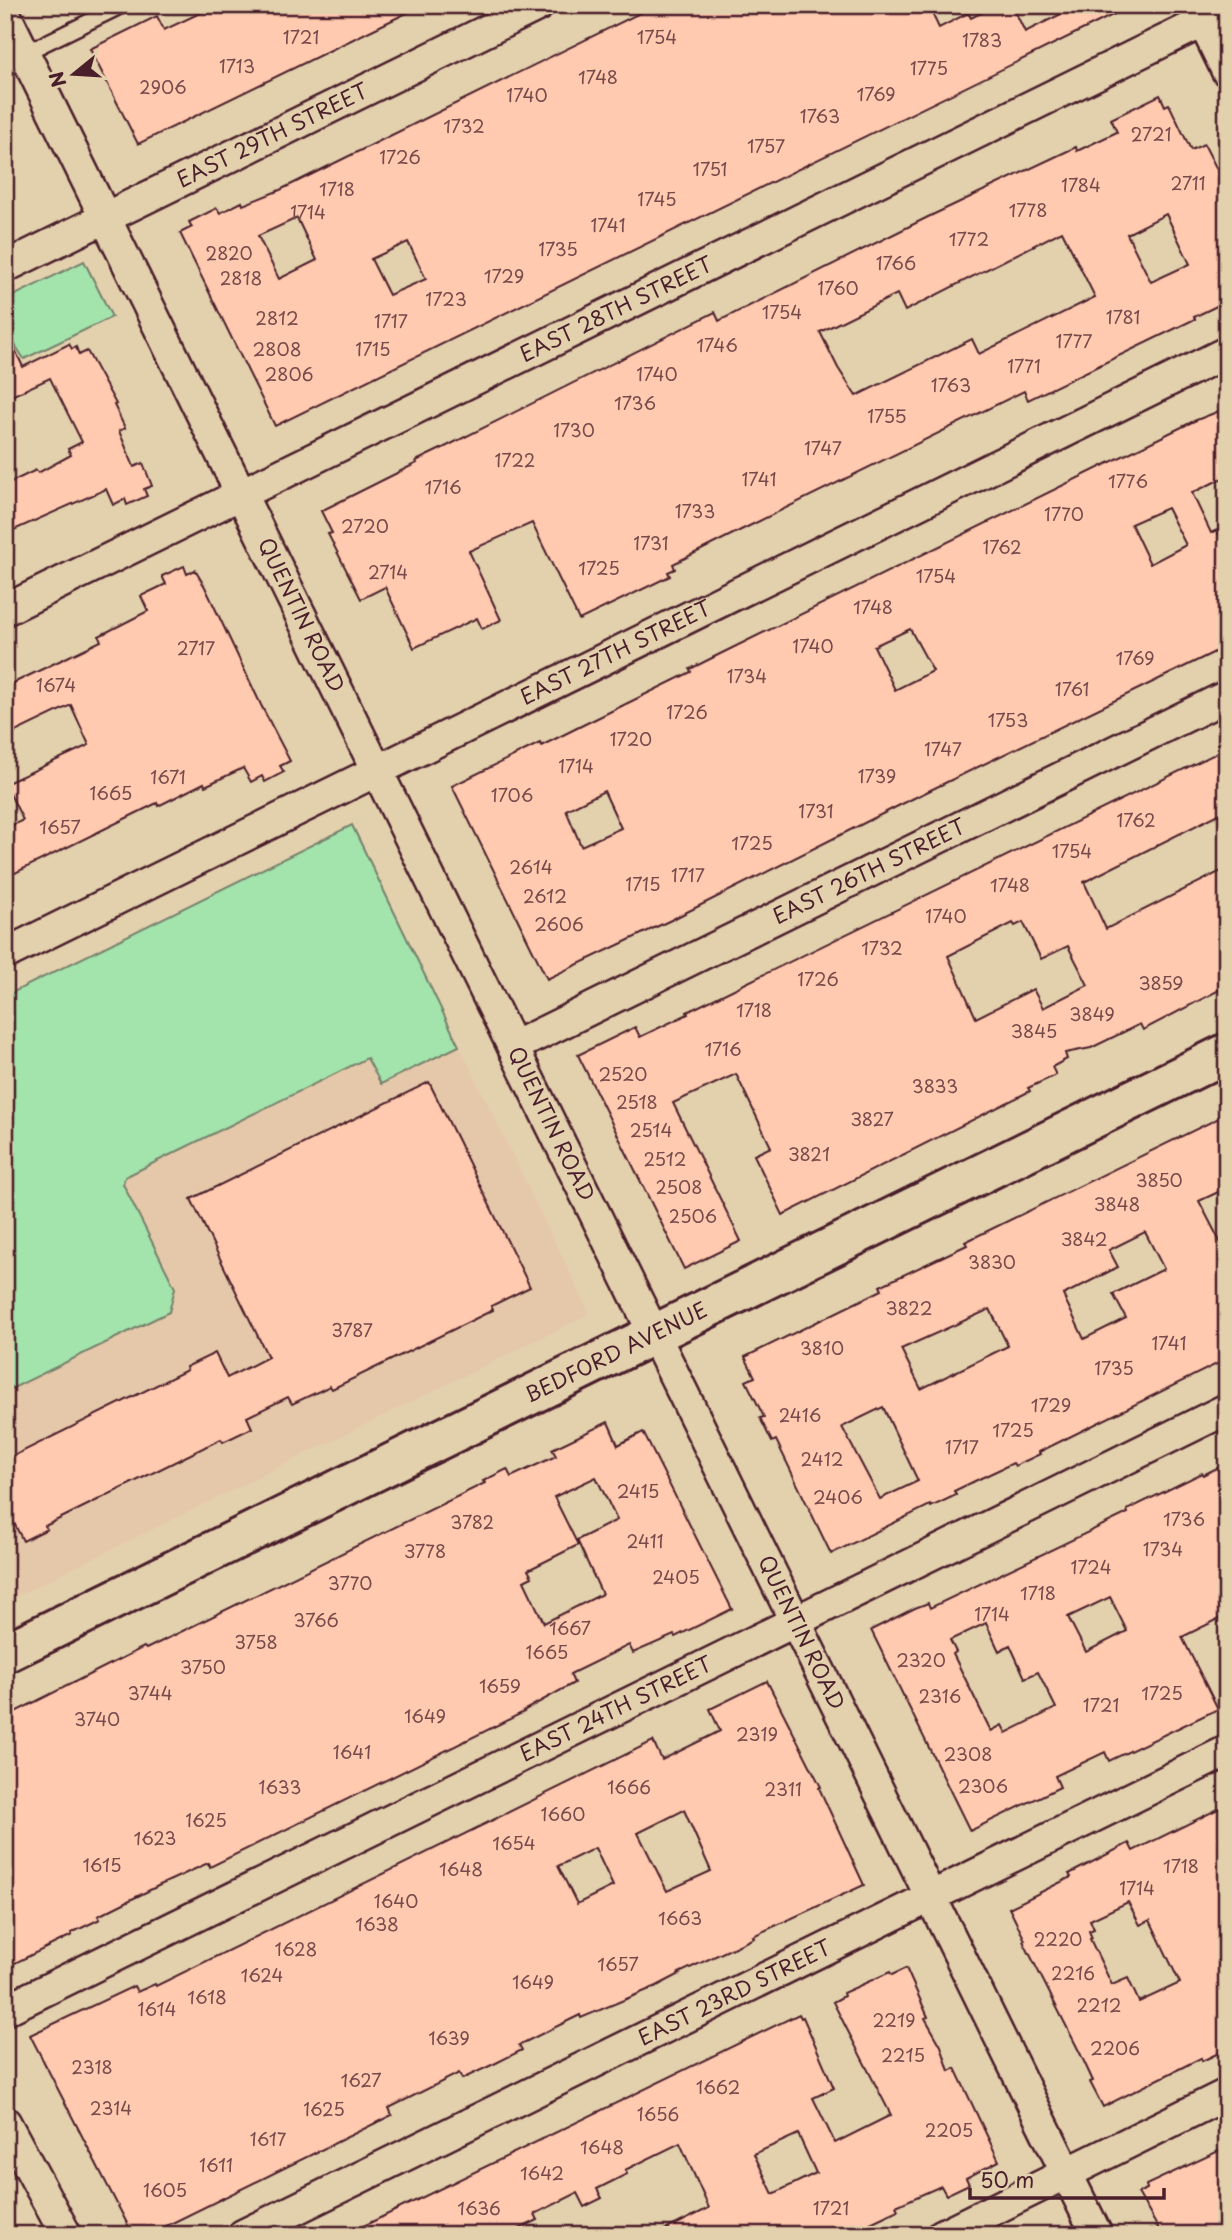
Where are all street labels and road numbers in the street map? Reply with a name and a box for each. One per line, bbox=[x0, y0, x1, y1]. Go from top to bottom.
street label: EAST 29TH STREET bbox=[170, 73, 373, 195]
street label: EAST 28TH STREET bbox=[513, 247, 718, 369]
street label: QUENTIN ROAD bbox=[251, 532, 354, 697]
street label: EAST 27TH STREET bbox=[514, 590, 716, 712]
street label: EAST 26TH STREET bbox=[766, 809, 971, 931]
street label: QUENTIN ROAD bbox=[501, 1041, 604, 1206]
street label: BEDFORD AVENUE bbox=[519, 1293, 712, 1410]
street label: QUENTIN ROAD bbox=[751, 1549, 854, 1715]
street label: EAST 24TH STREET bbox=[513, 1646, 718, 1769]
street label: EAST 23RD STREET bbox=[632, 1930, 837, 2052]

